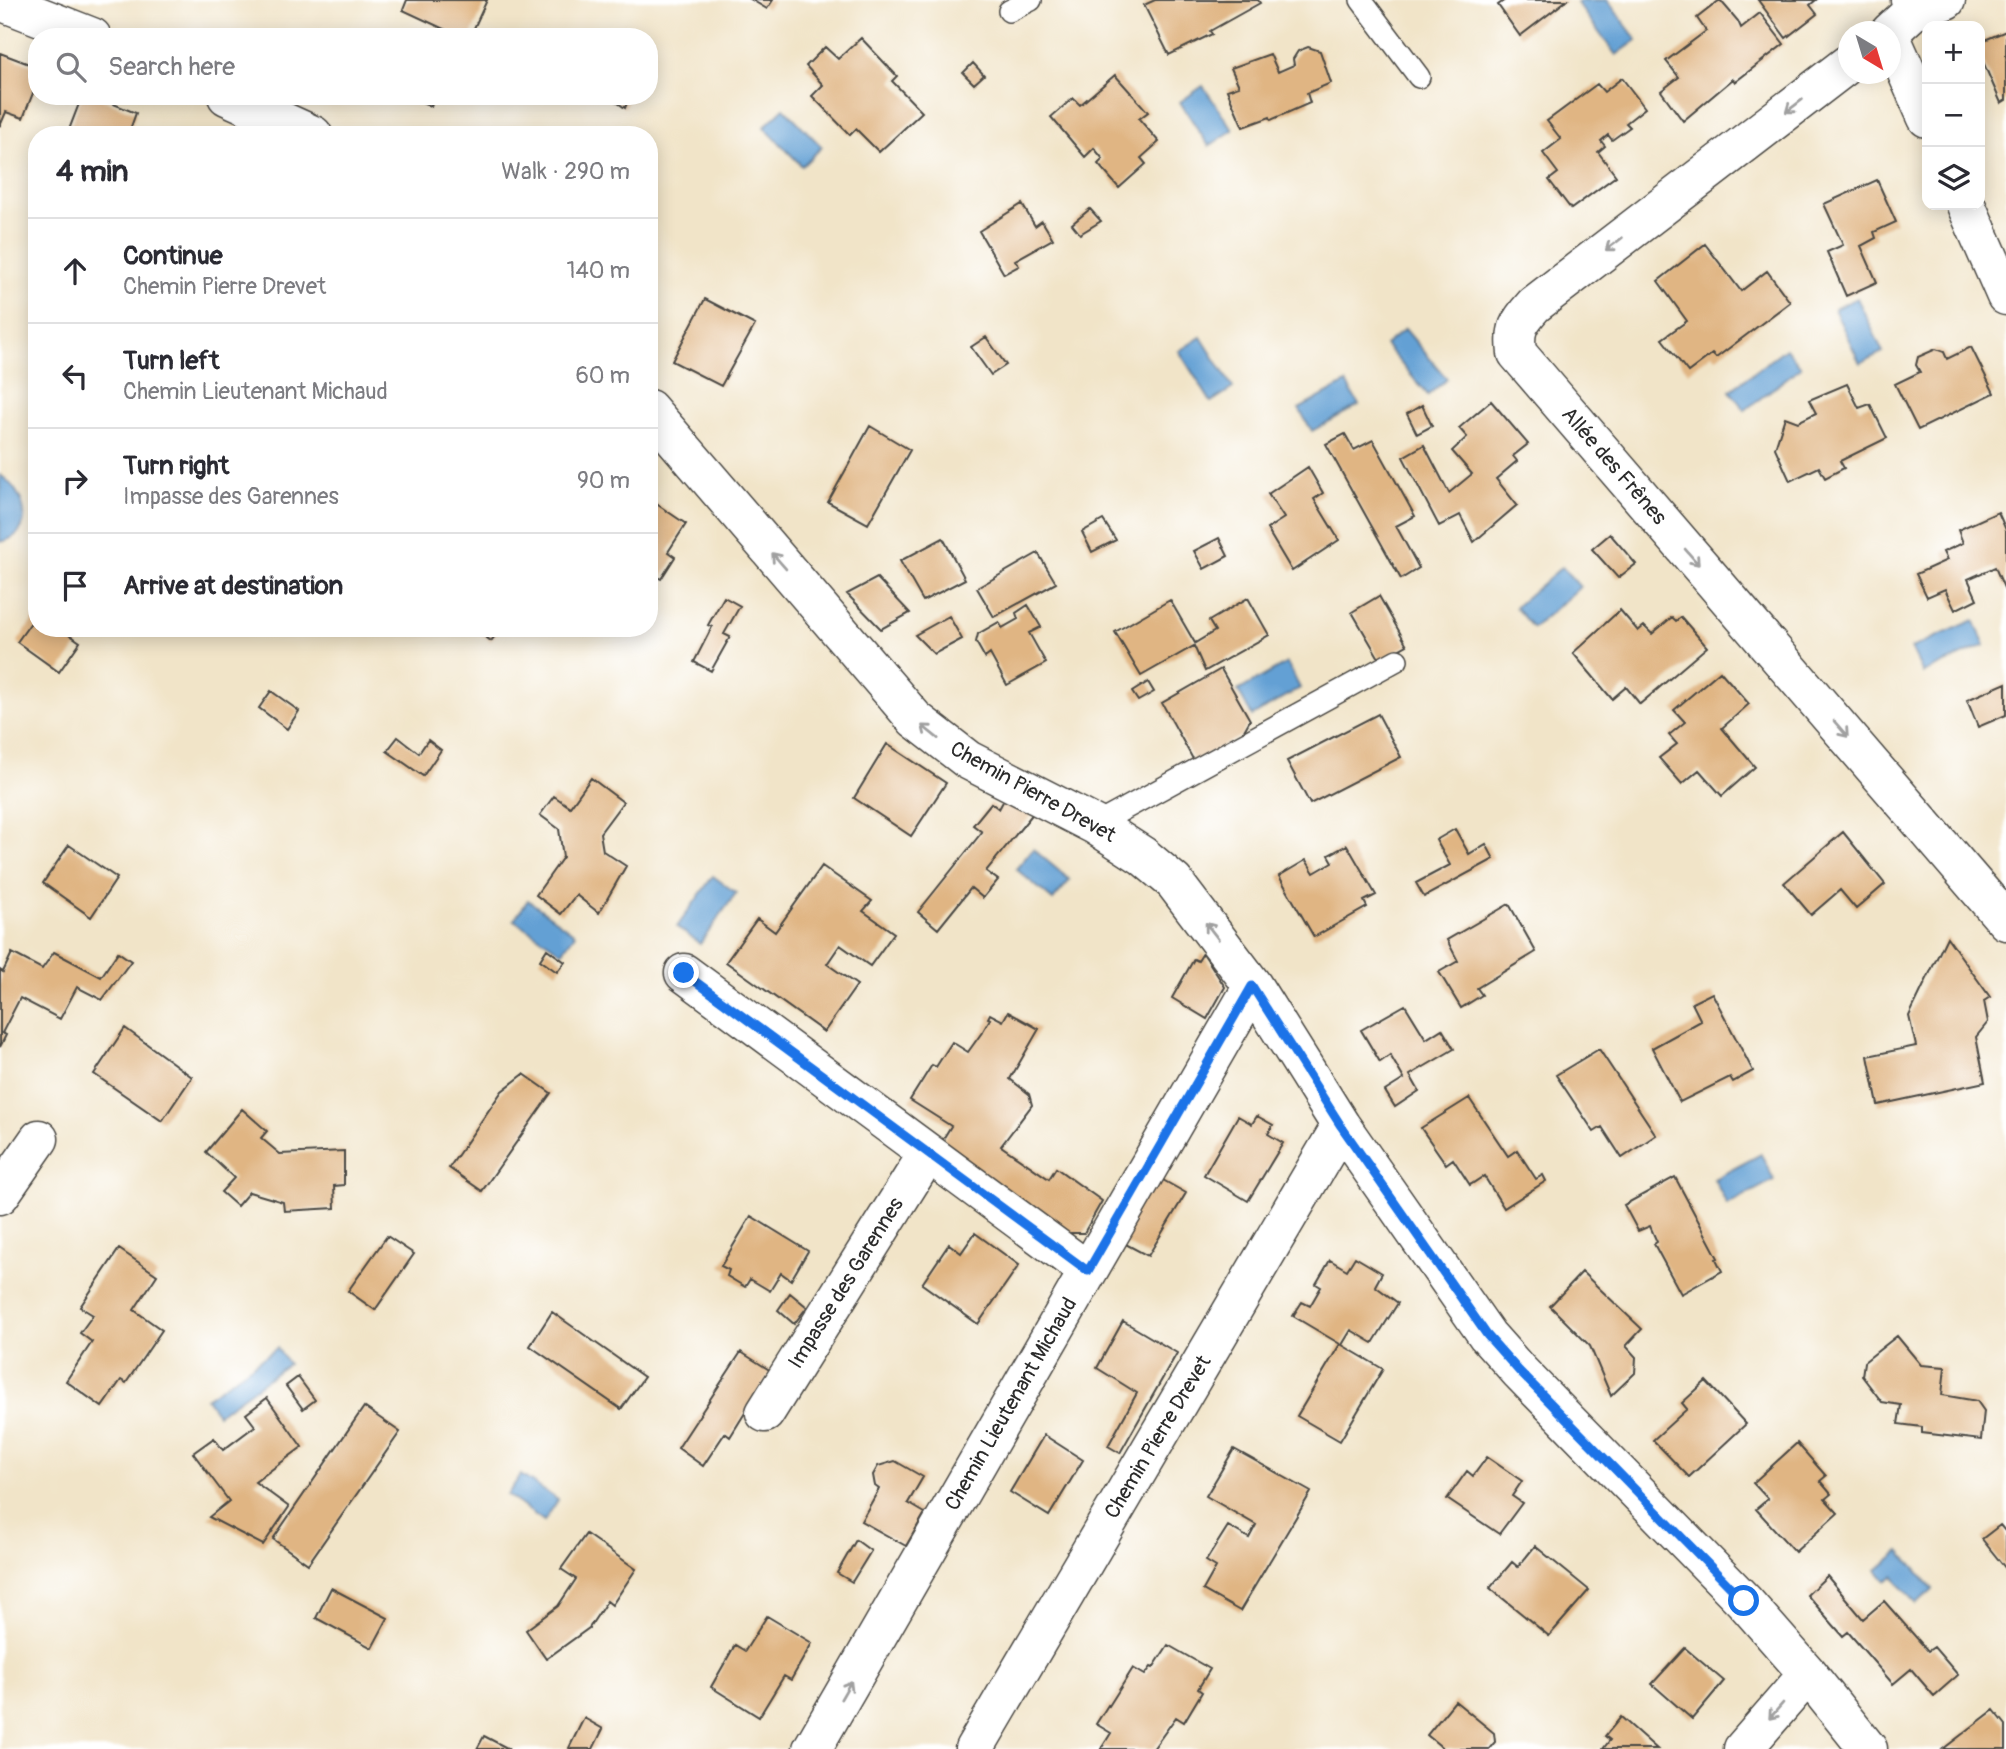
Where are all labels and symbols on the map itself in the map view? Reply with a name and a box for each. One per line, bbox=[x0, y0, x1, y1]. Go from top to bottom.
north arrow bbox=[1838, 21, 1901, 84]
one-way arrow bbox=[1786, 98, 1804, 113]
one-way arrow bbox=[1604, 236, 1623, 251]
street label: Allée des Frênes bbox=[1555, 401, 1673, 531]
one-way arrow bbox=[1684, 547, 1700, 565]
one-way arrow bbox=[771, 552, 787, 570]
one-way arrow bbox=[1833, 720, 1849, 738]
one-way arrow bbox=[921, 724, 939, 739]
street label: Chemin Pierre Drevet bbox=[945, 735, 1121, 849]
one-way arrow bbox=[1204, 923, 1219, 941]
route end bbox=[668, 957, 699, 988]
street label: Impasse des Garennes bbox=[782, 1192, 910, 1374]
street label: Chemin Lieutenant Michaud bbox=[939, 1293, 1083, 1515]
street label: Chemin Pierre Drevet bbox=[1099, 1350, 1218, 1524]
route start bbox=[1728, 1585, 1759, 1616]
one-way arrow bbox=[839, 1680, 853, 1700]
one-way arrow bbox=[1768, 1702, 1784, 1720]

